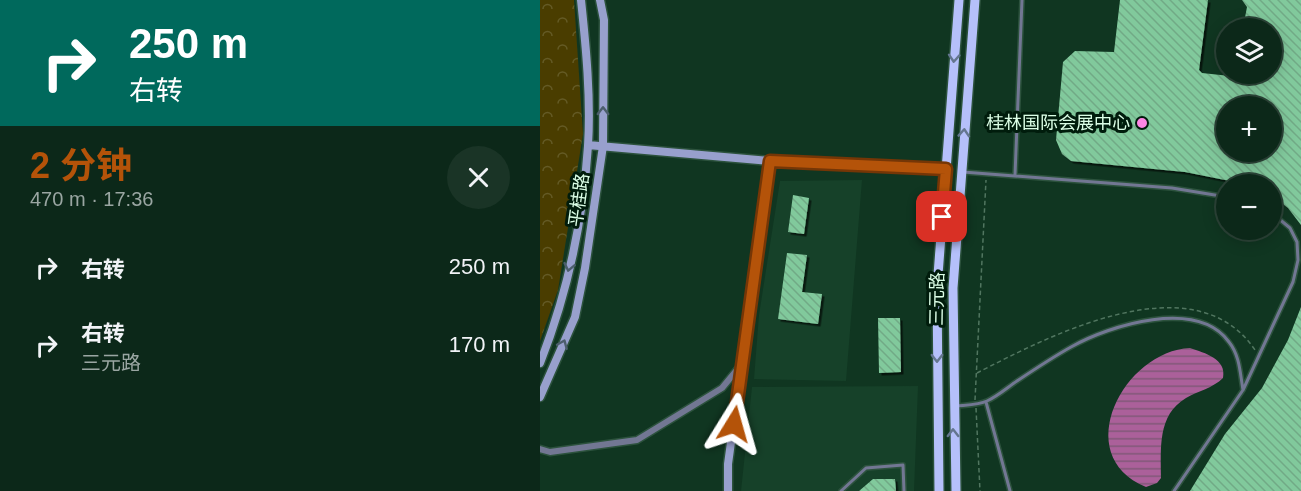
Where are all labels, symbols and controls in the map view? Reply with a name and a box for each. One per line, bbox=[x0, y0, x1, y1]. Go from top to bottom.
map controls bbox=[1216, 18, 1282, 240]
button: layers bbox=[1216, 18, 1282, 84]
text: 250 m bbox=[129, 20, 248, 67]
icon: right bbox=[30, 24, 108, 102]
one-way arrow bbox=[948, 54, 961, 63]
text: 右转 bbox=[129, 76, 183, 106]
button: + bbox=[1216, 96, 1282, 162]
one-way arrow bbox=[597, 107, 609, 116]
place label: 桂林国际会展中心 bbox=[986, 113, 1130, 133]
marker: 桂林国际会展中心 bbox=[1135, 116, 1149, 130]
one-way arrow bbox=[957, 128, 970, 138]
text: 2 分钟 bbox=[30, 145, 132, 186]
button: close bbox=[447, 146, 510, 209]
street label: 平桂路 bbox=[565, 172, 593, 228]
button: − bbox=[1216, 174, 1282, 240]
text: 470 m · 17:36 bbox=[30, 188, 153, 210]
pin bbox=[916, 191, 967, 242]
icon: arrive bbox=[925, 200, 958, 233]
icon: right bbox=[30, 251, 63, 284]
text: 250 m bbox=[449, 254, 510, 279]
text: 右转 bbox=[81, 257, 125, 282]
one-way arrow bbox=[564, 261, 577, 271]
street label: 三元路 bbox=[927, 272, 947, 326]
text: 右转 bbox=[81, 321, 125, 346]
icon: right bbox=[30, 329, 63, 362]
text: 170 m bbox=[449, 332, 510, 357]
one-way arrow bbox=[556, 339, 568, 350]
text: 三元路 bbox=[81, 352, 141, 374]
one-way arrow bbox=[931, 353, 943, 362]
position arrow bbox=[702, 392, 766, 456]
one-way arrow bbox=[947, 428, 959, 437]

